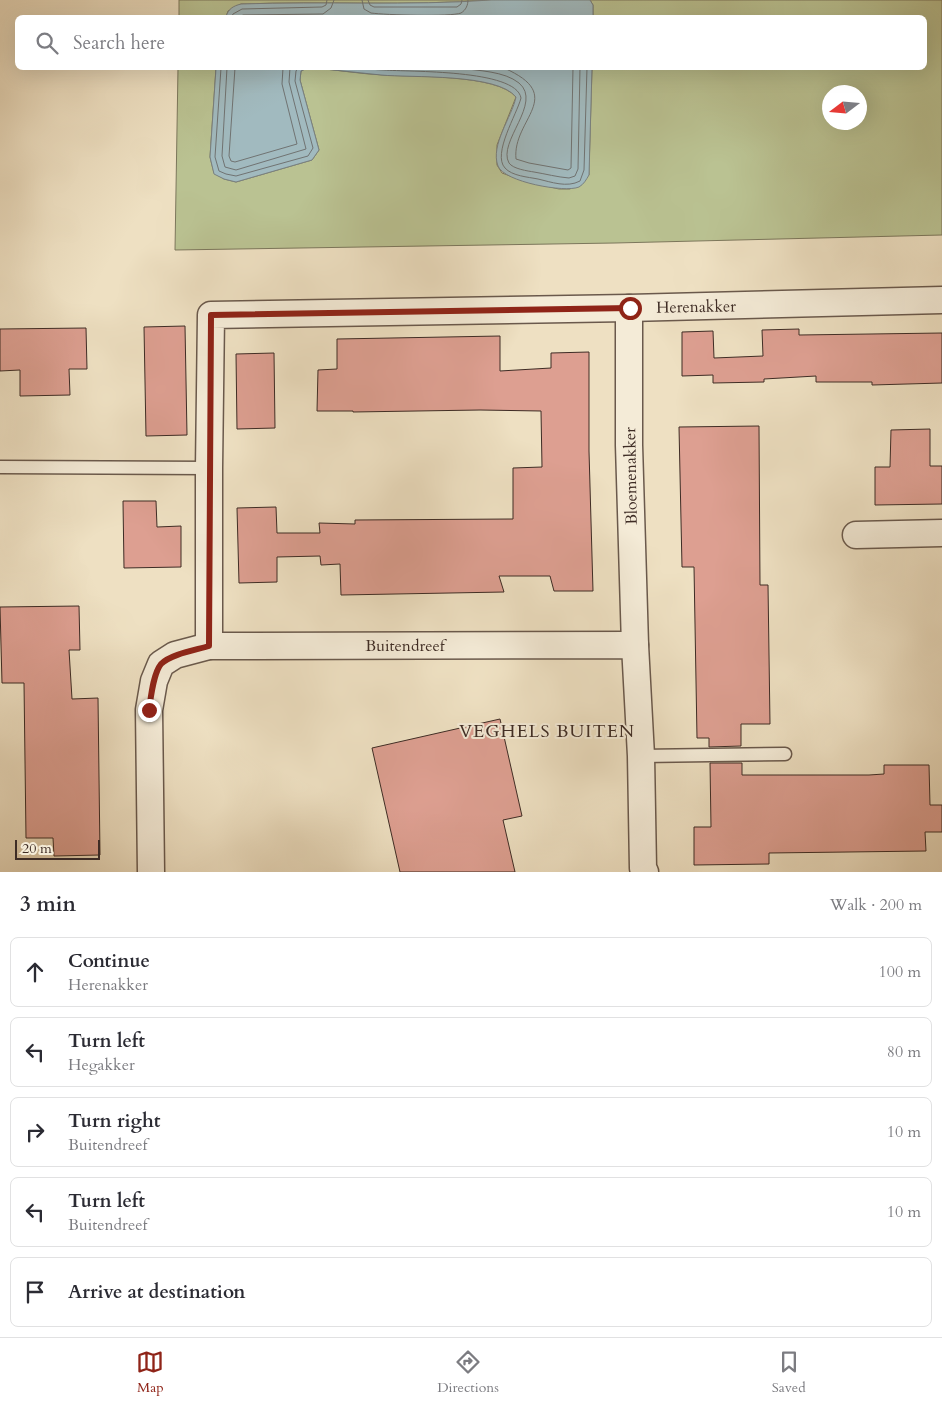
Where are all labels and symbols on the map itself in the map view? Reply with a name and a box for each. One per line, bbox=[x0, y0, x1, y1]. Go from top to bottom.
north arrow bbox=[822, 85, 867, 130]
street label: Herenakker bbox=[656, 295, 736, 319]
route start bbox=[619, 297, 642, 320]
street label: Bloemenakker bbox=[619, 427, 643, 525]
street label: Buitendreef bbox=[365, 635, 448, 657]
route end bbox=[138, 699, 161, 722]
district label: VEGHELS BUITEN bbox=[459, 719, 635, 744]
scale bar bbox=[15, 837, 100, 860]

